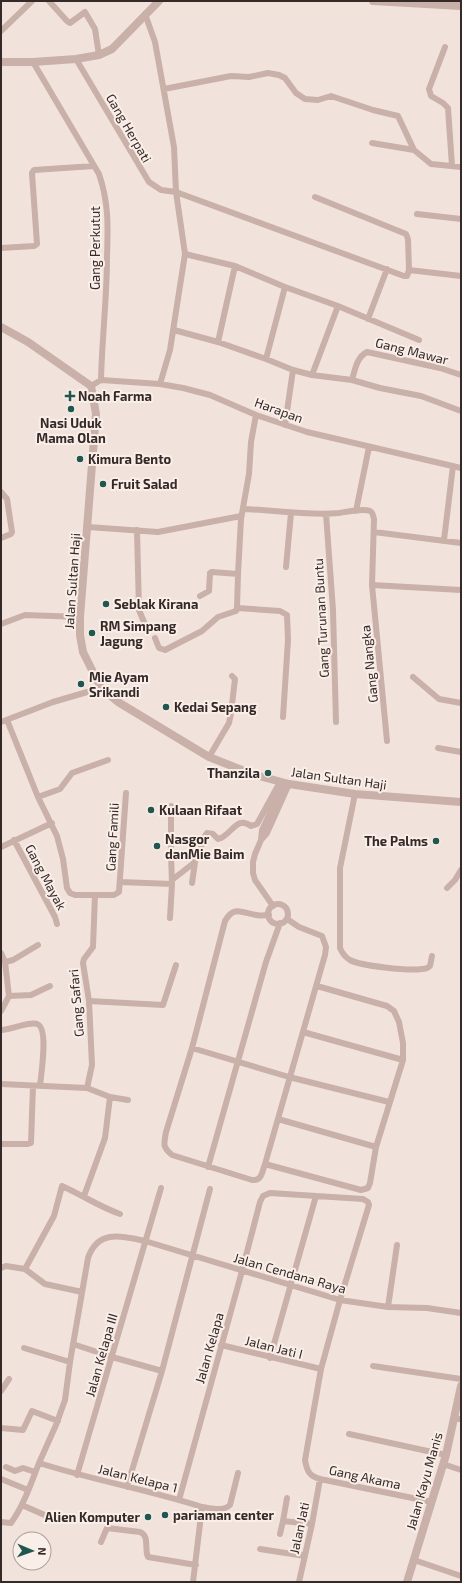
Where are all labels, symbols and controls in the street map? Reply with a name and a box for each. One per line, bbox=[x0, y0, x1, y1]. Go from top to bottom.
street label: Gang Herpati bbox=[103, 91, 155, 165]
street label: Gang Perkutut bbox=[87, 206, 103, 290]
street label: Gang Mawar bbox=[374, 334, 450, 368]
place label: Noah Farma bbox=[78, 388, 152, 404]
marker: Noah Farma bbox=[65, 391, 75, 401]
street label: Harapan bbox=[253, 394, 305, 426]
marker: Nasi Uduk Mama Olan bbox=[66, 404, 76, 414]
place label: Nasi Uduk Mama Olan bbox=[36, 415, 106, 446]
place label: Kimura Bento bbox=[88, 451, 172, 467]
marker: Kimura Bento bbox=[75, 454, 85, 464]
place label: Fruit Salad bbox=[111, 476, 178, 492]
marker: Fruit Salad bbox=[98, 479, 108, 489]
street label: Jalan Sultan Haji bbox=[61, 532, 83, 630]
street label: Gang Turunan Buntu bbox=[310, 558, 332, 678]
place label: Seblak Kirana bbox=[114, 596, 198, 612]
marker: Seblak Kirana bbox=[101, 599, 111, 609]
place label: RM Simpang Jagung bbox=[100, 618, 177, 649]
street label: Gang Nangka bbox=[357, 624, 381, 704]
marker: RM Simpang Jagung bbox=[87, 628, 97, 638]
place label: Mie Ayam Srikandi bbox=[89, 669, 149, 700]
marker: Mie Ayam Srikandi bbox=[76, 679, 86, 689]
place label: Kedai Sepang bbox=[174, 699, 257, 715]
marker: Kedai Sepang bbox=[161, 702, 171, 712]
street label: Jalan Sultan Haji bbox=[290, 763, 388, 793]
place label: Thanzila bbox=[207, 765, 260, 781]
marker: Thanzila bbox=[263, 768, 273, 778]
street label: Gang Famili bbox=[102, 802, 122, 872]
place label: Kulaan Rifaat bbox=[159, 802, 243, 818]
marker: Kulaan Rifaat bbox=[146, 805, 156, 815]
place label: Nasgor danMie Baim bbox=[165, 831, 244, 862]
place label: The Palms bbox=[364, 833, 428, 849]
marker: The Palms bbox=[431, 836, 441, 846]
street label: Gang Mayak bbox=[22, 841, 70, 913]
marker: Nasgor danMie Baim bbox=[152, 841, 162, 851]
street label: Gang Safari bbox=[65, 968, 87, 1038]
street label: Jalan Cendana Raya bbox=[232, 1249, 348, 1297]
street label: Jalan Kelapa III bbox=[81, 1311, 121, 1399]
street label: Jalan Kelapa bbox=[191, 1311, 227, 1385]
street label: Jalan Jati I bbox=[244, 1332, 304, 1362]
street label: Jalan Kayu Manis bbox=[402, 1430, 446, 1532]
street label: Jalan Kelapa 1 bbox=[97, 1460, 179, 1496]
street label: Gang Akama bbox=[328, 1462, 402, 1492]
street label: Jalan Jati bbox=[286, 1501, 312, 1555]
place label: pariaman center bbox=[173, 1507, 275, 1523]
place label: Alien Komputer bbox=[45, 1509, 140, 1525]
marker: pariaman center bbox=[160, 1510, 170, 1520]
marker: Alien Komputer bbox=[143, 1512, 153, 1522]
north arrow bbox=[12, 1531, 52, 1571]
text: N bbox=[36, 1547, 49, 1556]

